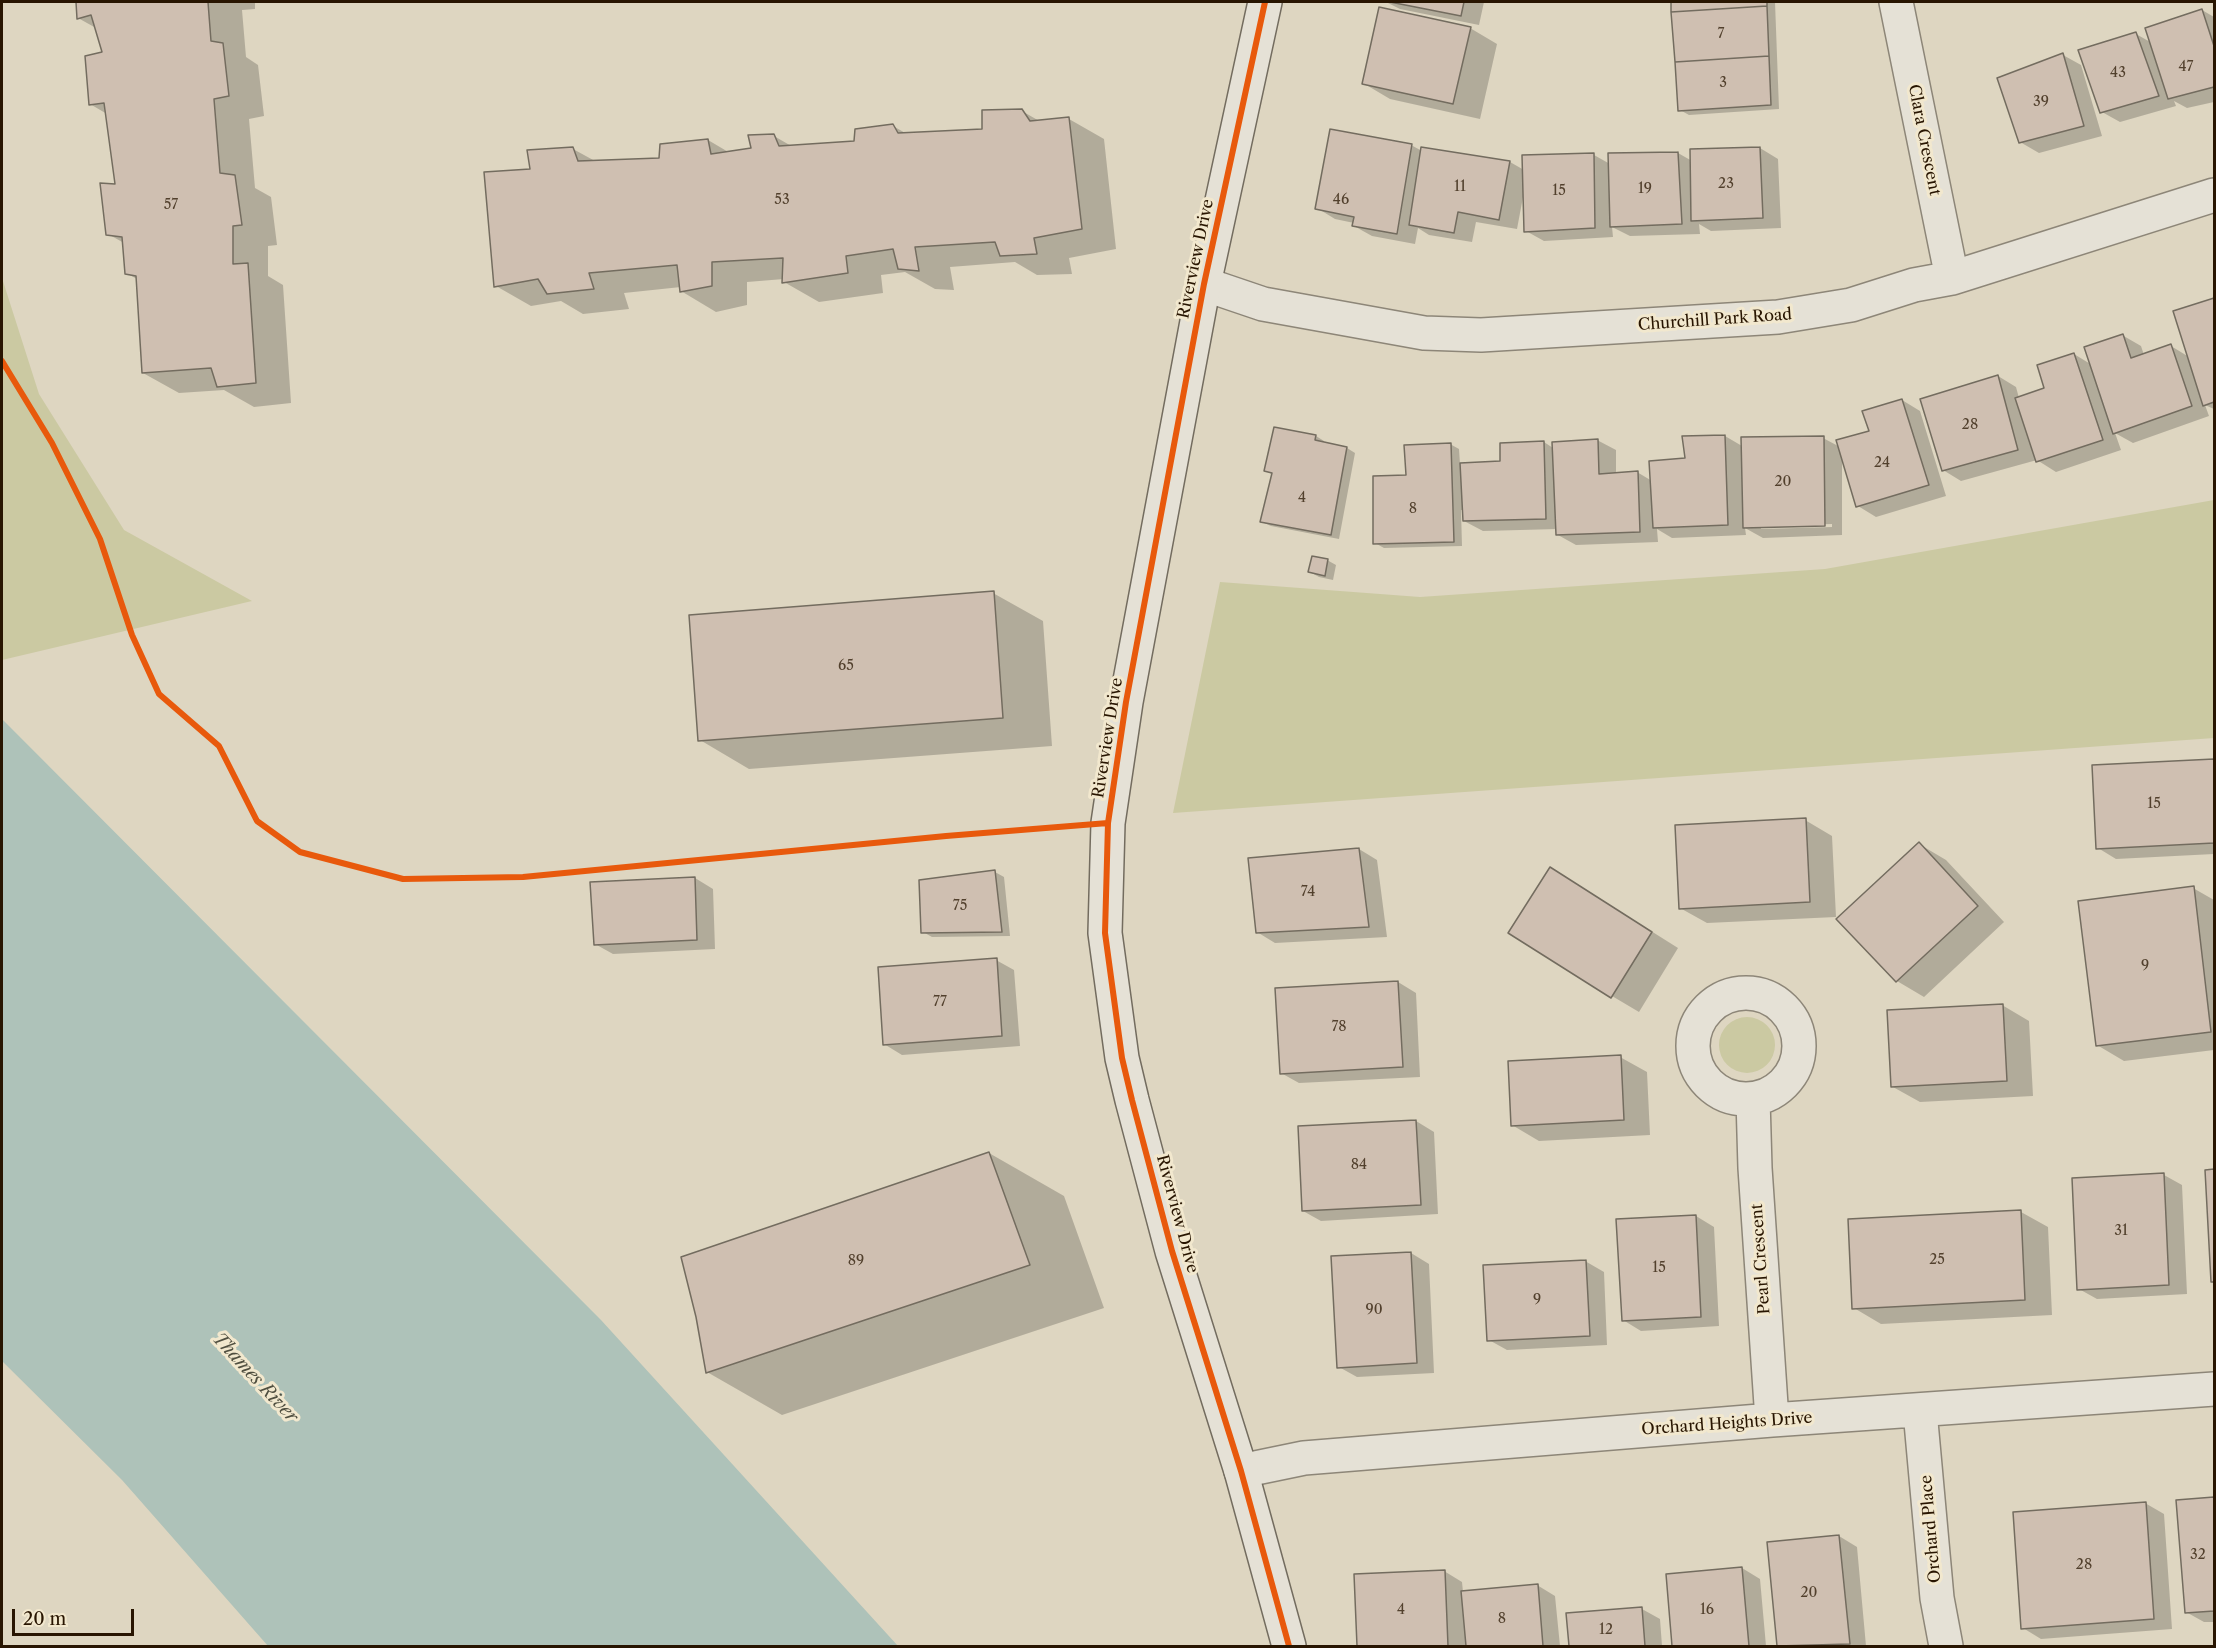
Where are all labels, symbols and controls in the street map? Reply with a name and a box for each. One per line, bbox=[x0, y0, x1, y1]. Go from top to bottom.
house number: 7 bbox=[1718, 26, 1724, 42]
house number: 47 bbox=[2179, 59, 2193, 75]
house number: 43 bbox=[2110, 65, 2126, 81]
house number: 3 bbox=[1719, 75, 1727, 91]
street label: Clara Crescent bbox=[1904, 83, 1944, 197]
house number: 39 bbox=[2033, 94, 2049, 110]
house number: 23 bbox=[1718, 176, 1734, 192]
house number: 11 bbox=[1454, 179, 1466, 195]
house number: 19 bbox=[1638, 181, 1652, 197]
house number: 15 bbox=[1552, 183, 1566, 199]
house number: 53 bbox=[774, 192, 790, 208]
house number: 46 bbox=[1333, 192, 1349, 208]
house number: 57 bbox=[164, 197, 178, 213]
street label: Riverview Drive bbox=[1174, 198, 1218, 320]
street label: Churchill Park Road bbox=[1637, 305, 1793, 335]
house number: 28 bbox=[1962, 417, 1978, 433]
house number: 24 bbox=[1874, 455, 1890, 471]
house number: 20 bbox=[1775, 474, 1791, 490]
house number: 4 bbox=[1298, 490, 1306, 506]
house number: 8 bbox=[1409, 501, 1417, 517]
house number: 65 bbox=[838, 658, 854, 674]
street label: Riverview Drive bbox=[1089, 676, 1127, 800]
house number: 15 bbox=[2147, 796, 2161, 812]
house number: 74 bbox=[1301, 884, 1315, 900]
house number: 75 bbox=[953, 898, 967, 914]
house number: 9 bbox=[2141, 958, 2149, 974]
house number: 77 bbox=[933, 994, 947, 1010]
house number: 78 bbox=[1331, 1019, 1347, 1035]
street label: Riverview Drive bbox=[1152, 1153, 1202, 1275]
house number: 84 bbox=[1351, 1157, 1367, 1173]
street label: Pearl Crescent bbox=[1748, 1203, 1774, 1315]
house number: 31 bbox=[2114, 1223, 2128, 1239]
house number: 25 bbox=[1929, 1252, 1945, 1268]
house number: 89 bbox=[848, 1253, 864, 1269]
house number: 15 bbox=[1652, 1260, 1666, 1276]
house number: 9 bbox=[1533, 1292, 1541, 1308]
house number: 90 bbox=[1365, 1302, 1383, 1318]
water label: Thames River bbox=[208, 1328, 302, 1428]
street label: Orchard Heights Drive bbox=[1641, 1408, 1813, 1440]
street label: Orchard Place bbox=[1917, 1474, 1945, 1584]
house number: 32 bbox=[2190, 1547, 2206, 1563]
house number: 28 bbox=[2076, 1557, 2092, 1573]
house number: 20 bbox=[1801, 1585, 1817, 1601]
scale bar bbox=[15, 1597, 136, 1635]
house number: 4 bbox=[1397, 1602, 1405, 1618]
house number: 16 bbox=[1700, 1602, 1714, 1618]
text: 20 m bbox=[23, 1608, 66, 1630]
house number: 8 bbox=[1498, 1611, 1506, 1627]
house number: 12 bbox=[1599, 1622, 1613, 1638]

